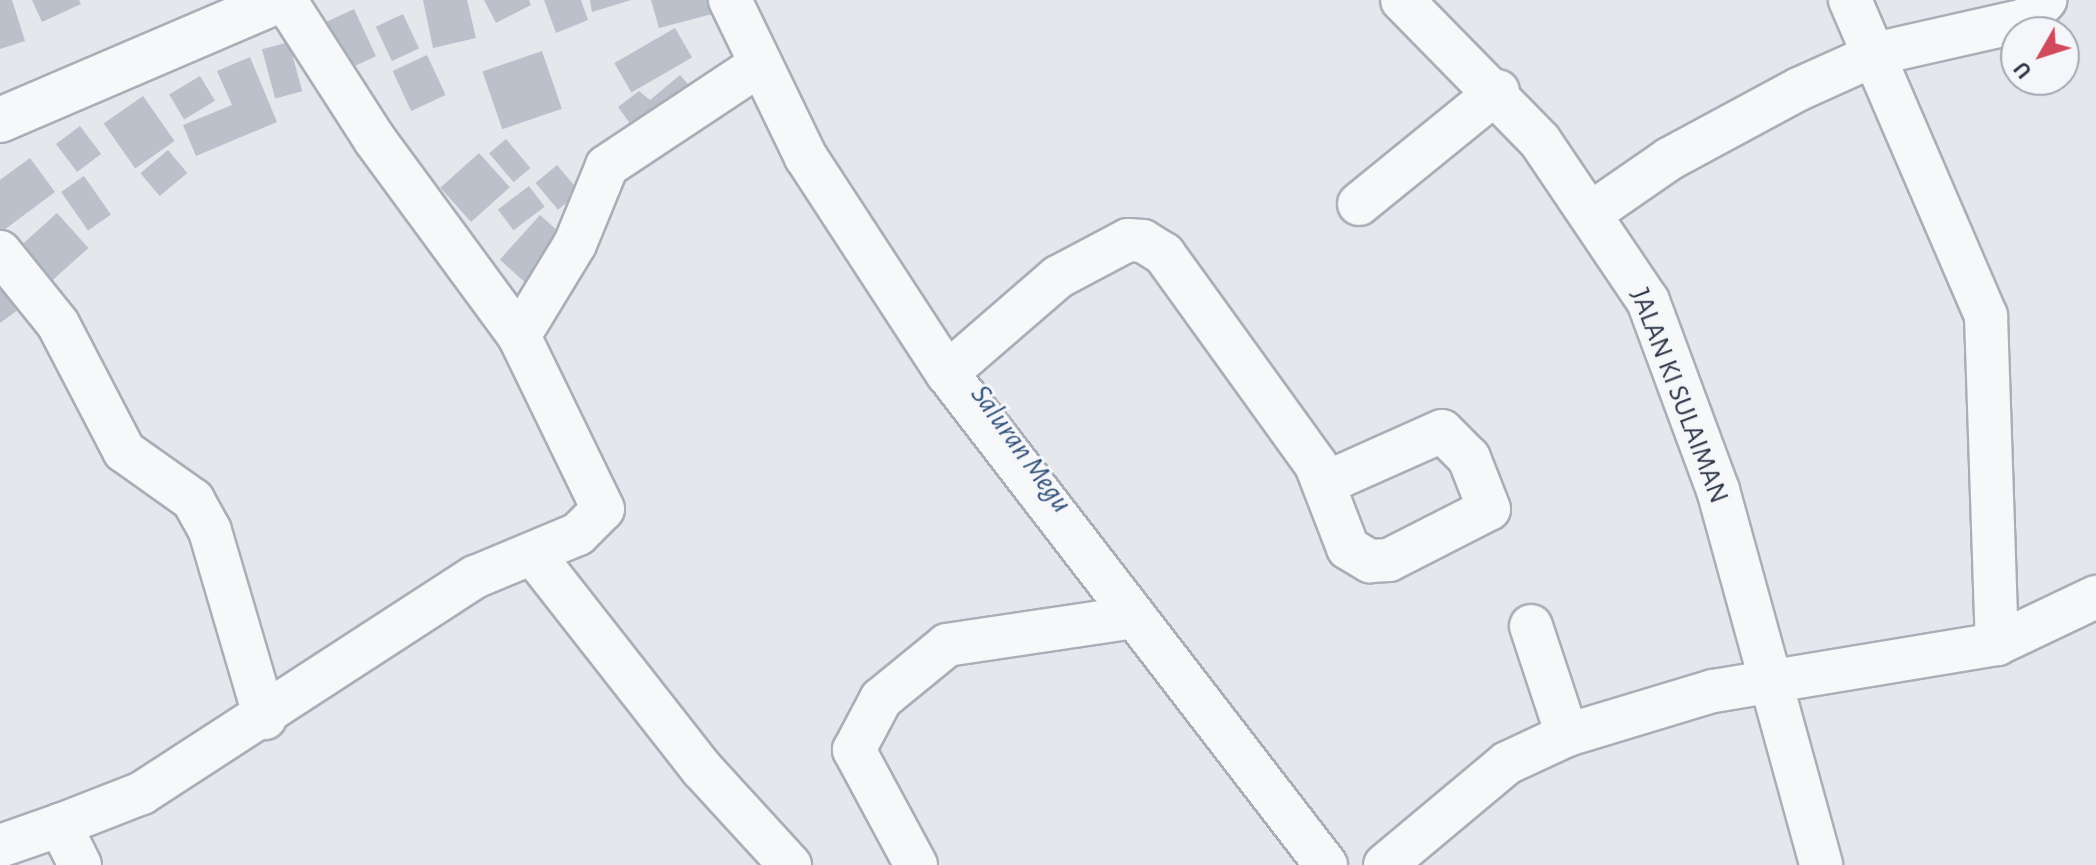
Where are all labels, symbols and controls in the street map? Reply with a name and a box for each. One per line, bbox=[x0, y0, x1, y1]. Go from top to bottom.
north arrow bbox=[2000, 16, 2080, 96]
text: U bbox=[2010, 57, 2036, 82]
street label: JALAN KI SULAIMAN bbox=[1623, 284, 1735, 508]
water label: Saluran Megu bbox=[962, 378, 1080, 520]

